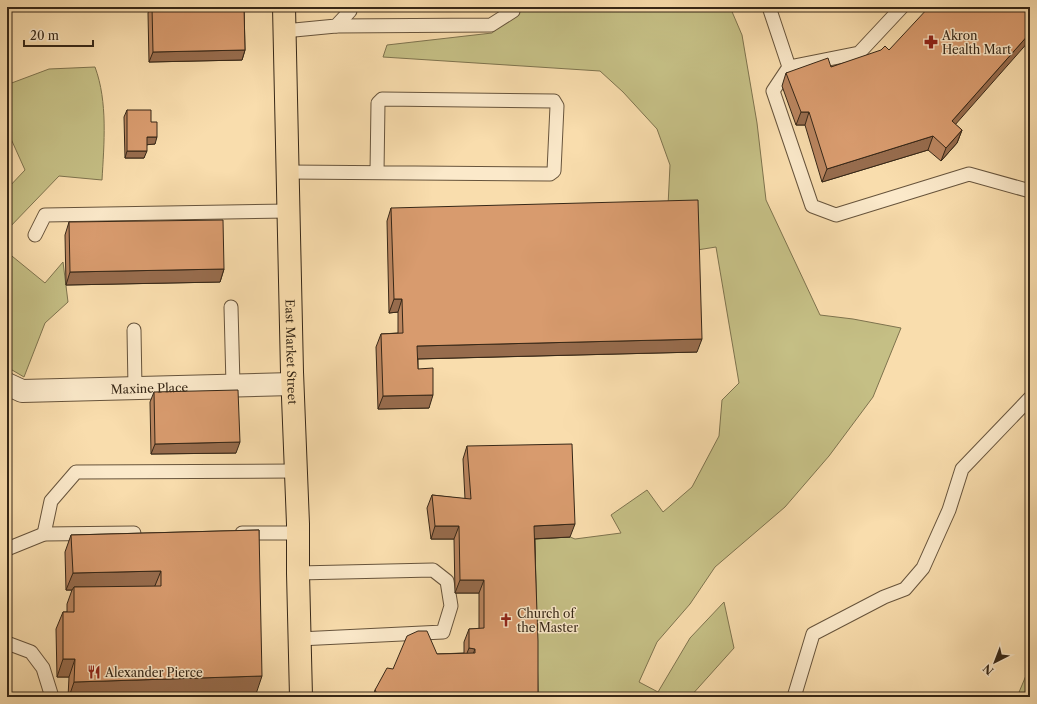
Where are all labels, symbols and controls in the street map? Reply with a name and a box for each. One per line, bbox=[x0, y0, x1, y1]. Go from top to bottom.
scale bar bbox=[24, 22, 93, 48]
text: 20 m bbox=[30, 28, 59, 43]
place label: Akron Health Mart bbox=[941, 28, 1012, 57]
pharmacy icon: Akron Health Mart bbox=[923, 34, 939, 50]
street label: East Market Street bbox=[283, 299, 301, 406]
street label: Maxine Place bbox=[111, 379, 189, 396]
place label: Church of the Master bbox=[517, 606, 578, 635]
church icon: Church of the Master bbox=[498, 612, 514, 628]
north arrow bbox=[975, 642, 1015, 682]
text: N bbox=[980, 661, 997, 678]
restaurant icon: Alexander Pierce bbox=[86, 664, 102, 680]
place label: Alexander Pierce bbox=[104, 665, 203, 680]

